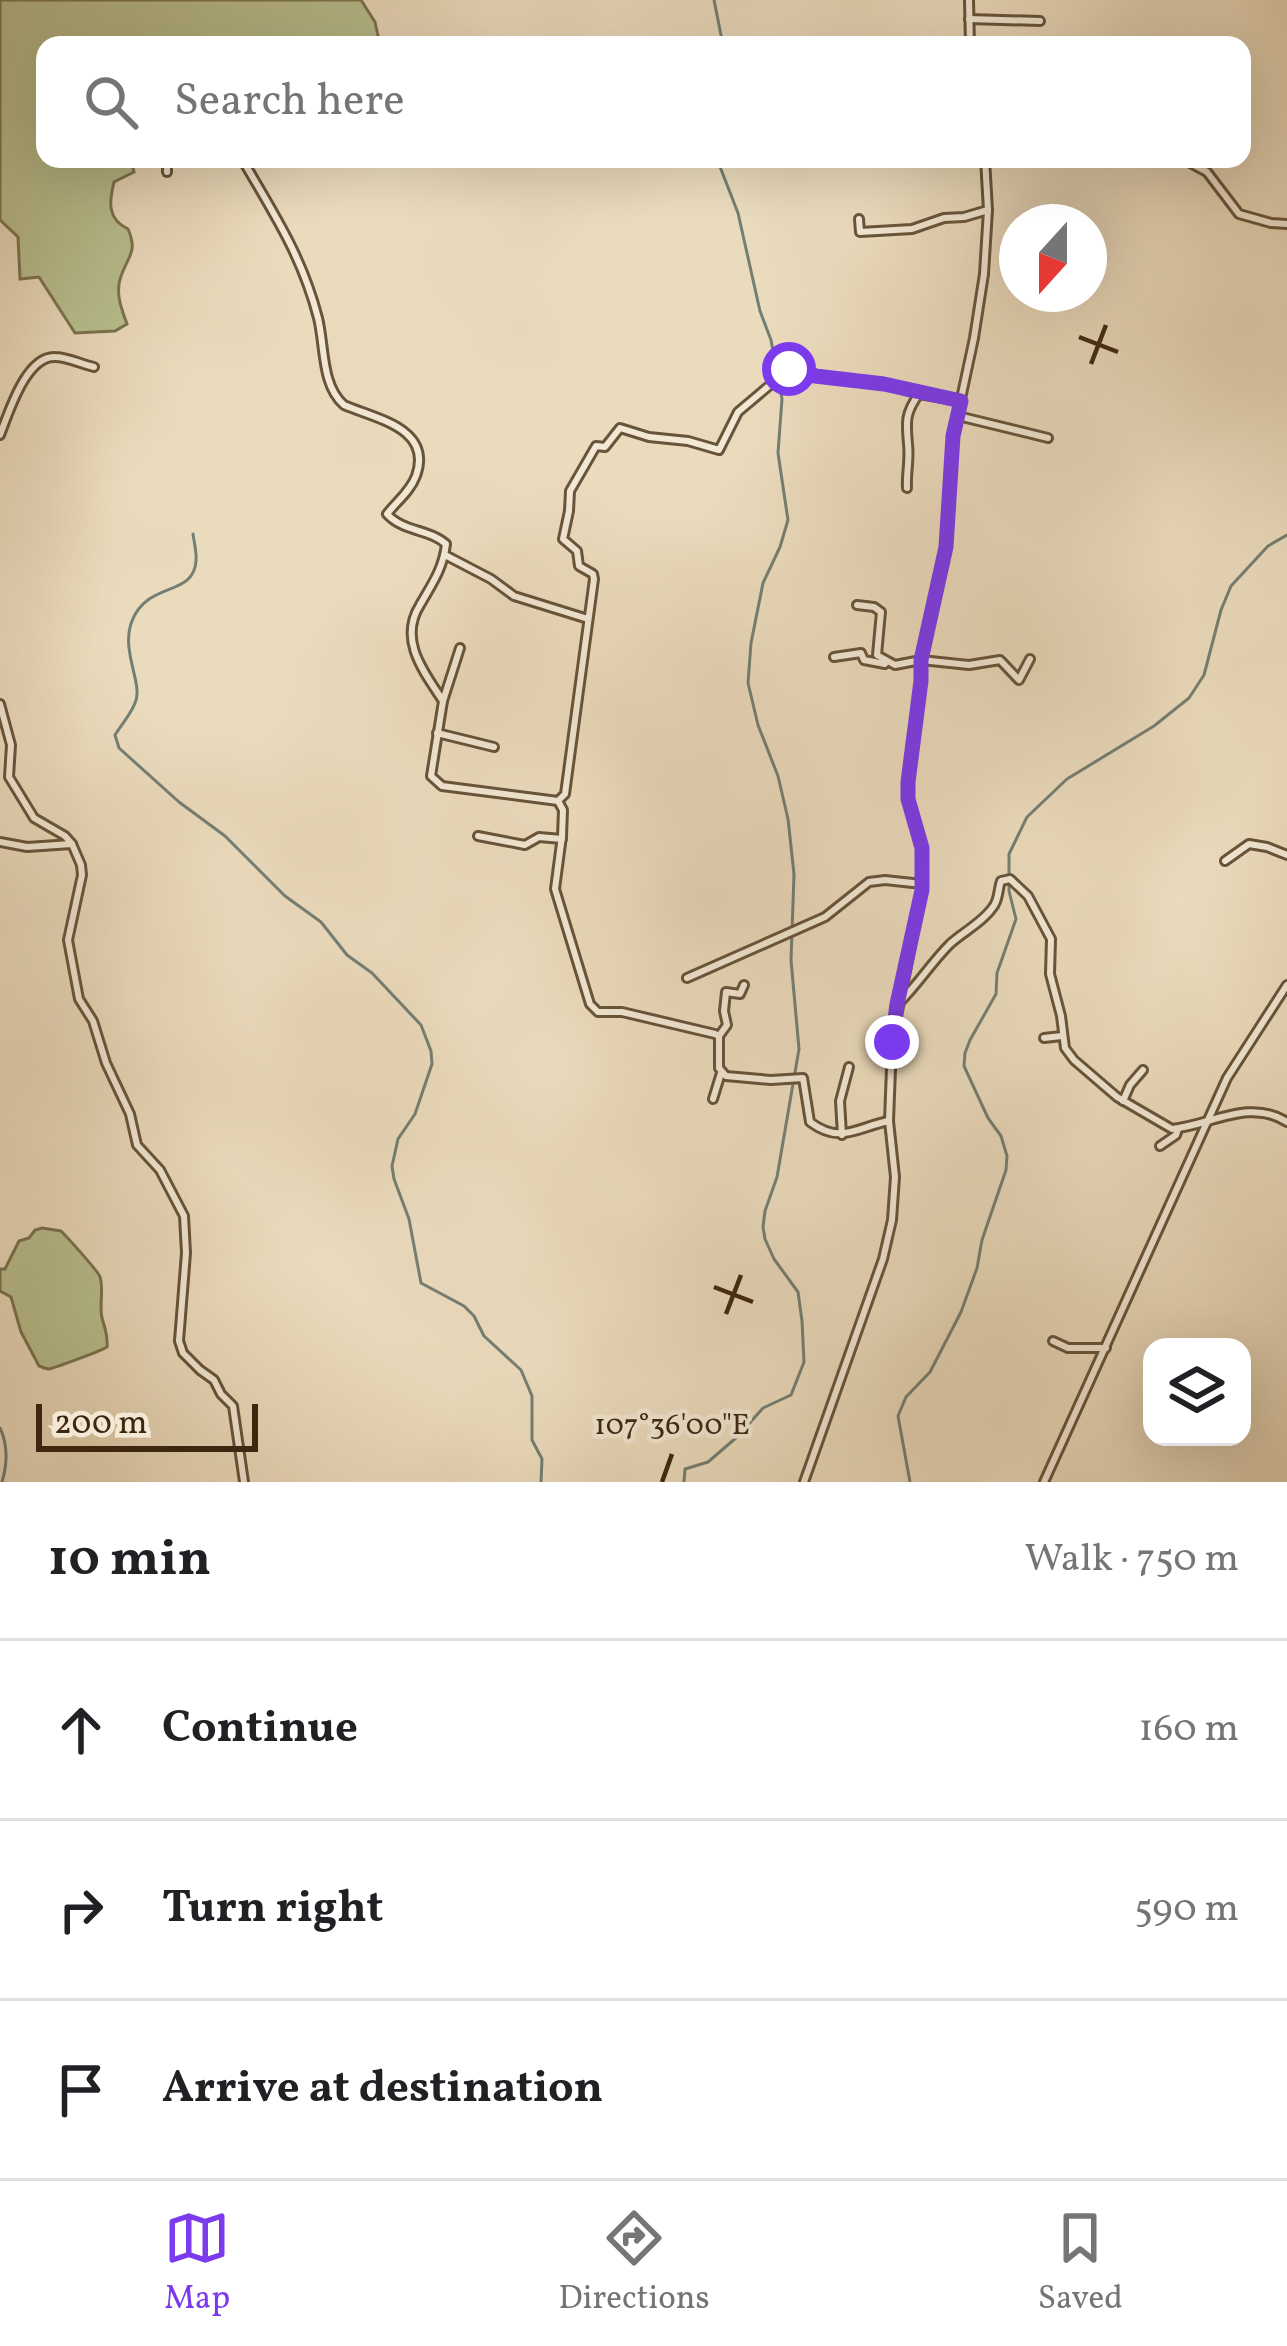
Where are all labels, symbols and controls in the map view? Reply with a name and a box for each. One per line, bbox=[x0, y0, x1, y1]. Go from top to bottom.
search box bbox=[36, 36, 1251, 168]
icon: search bbox=[78, 69, 144, 135]
text: Search here bbox=[174, 71, 405, 134]
north arrow bbox=[999, 204, 1107, 312]
route start bbox=[762, 342, 816, 396]
route end bbox=[865, 1015, 919, 1069]
map controls bbox=[1143, 1338, 1251, 1446]
button: layers bbox=[1143, 1338, 1251, 1446]
scale bar bbox=[36, 1398, 258, 1451]
text: 200 m bbox=[54, 1402, 148, 1448]
text: 107°36'00"E bbox=[594, 1405, 750, 1447]
text: 10 min bbox=[48, 1525, 211, 1596]
text: Walk · 750 m bbox=[1024, 1533, 1239, 1587]
icon: ahead bbox=[48, 1697, 114, 1763]
text: Continue bbox=[162, 1698, 358, 1761]
text: 160 m bbox=[1138, 1703, 1239, 1757]
icon: right bbox=[48, 1877, 114, 1943]
text: Turn right bbox=[162, 1878, 383, 1941]
text: 590 m bbox=[1134, 1883, 1239, 1937]
icon: arrive bbox=[48, 2057, 114, 2123]
text: Arrive at destination bbox=[162, 2058, 603, 2121]
tab: Map bbox=[164, 2205, 230, 2323]
tab: Directions bbox=[558, 2205, 710, 2323]
tab: Saved bbox=[1038, 2205, 1123, 2323]

